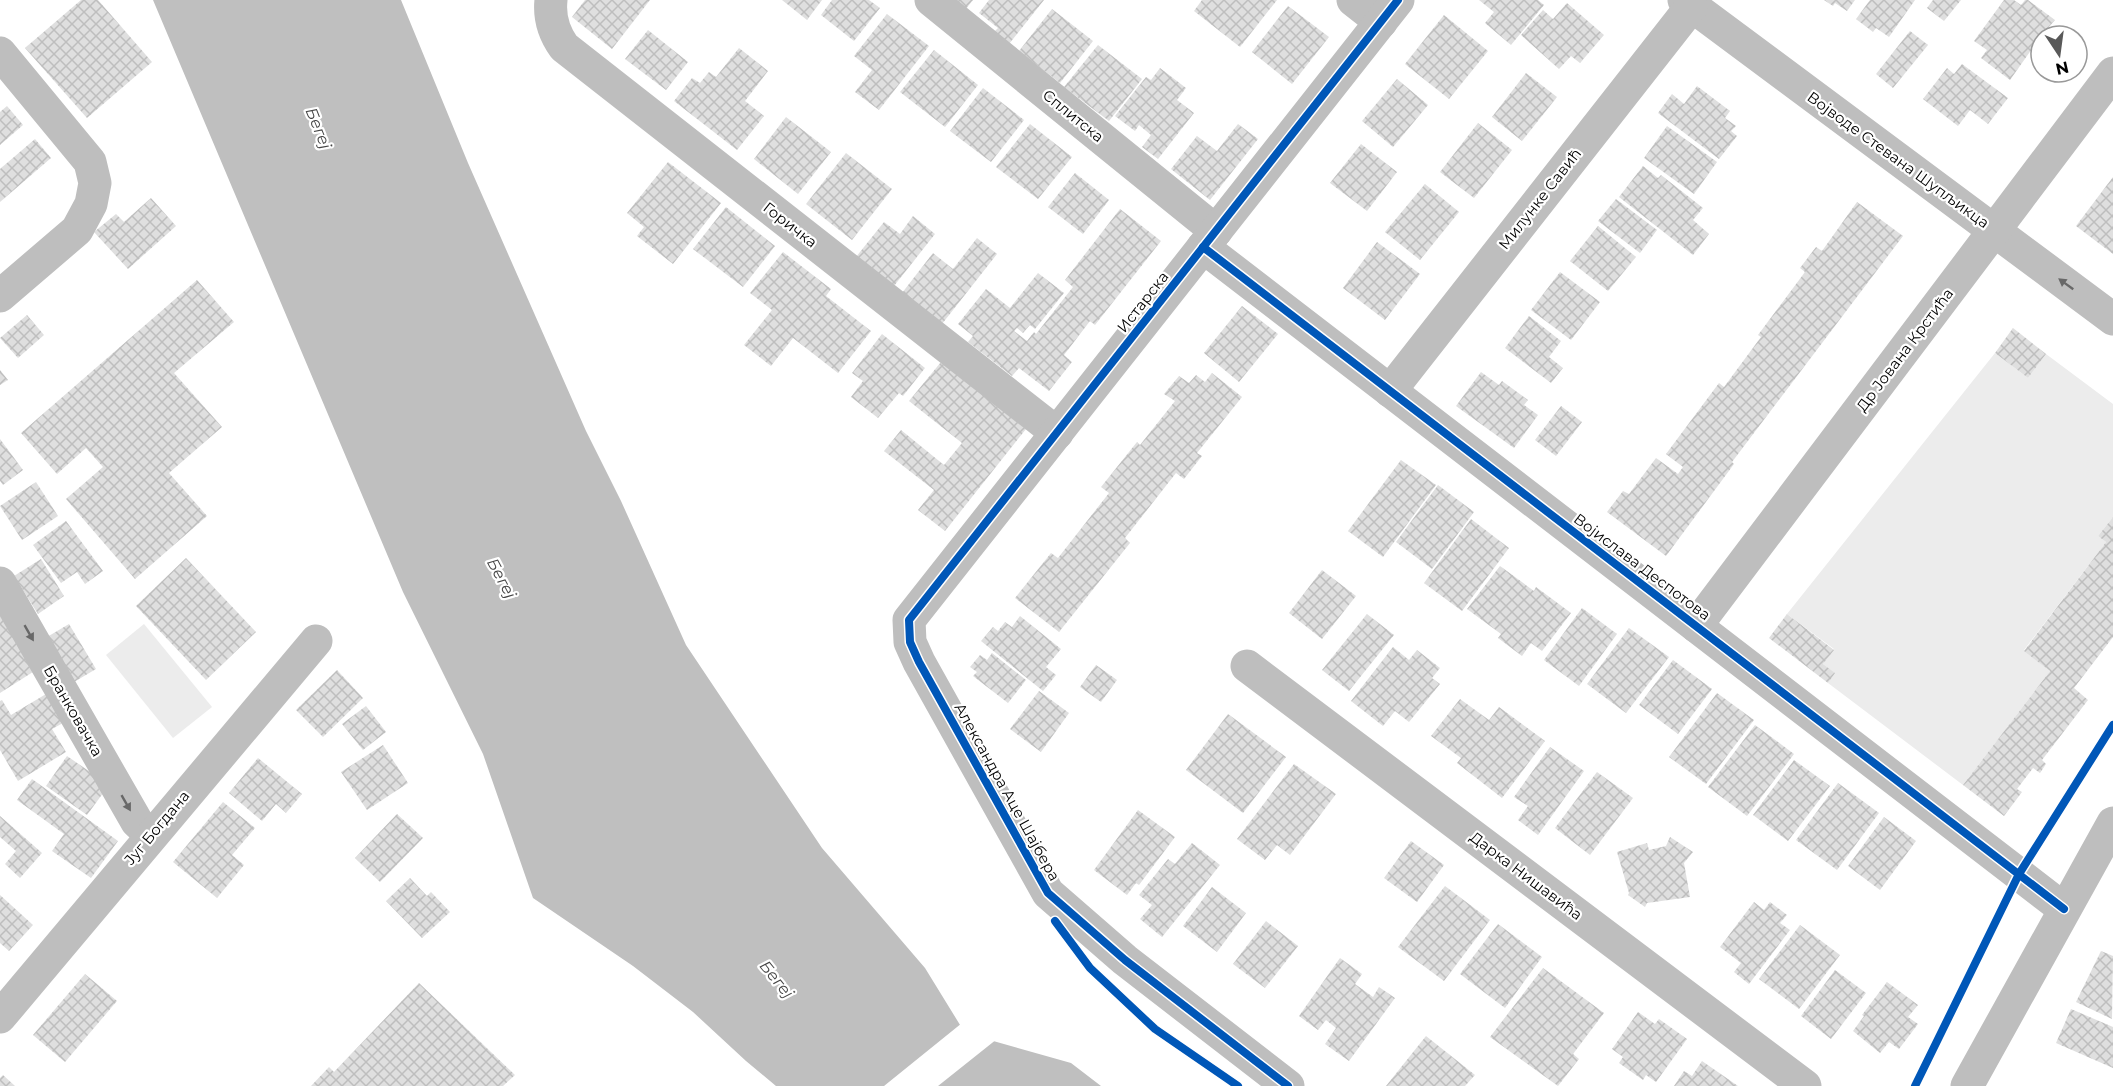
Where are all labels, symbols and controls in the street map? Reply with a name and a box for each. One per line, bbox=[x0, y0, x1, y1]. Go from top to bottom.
north arrow bbox=[2029, 24, 2089, 84]
text: N bbox=[2054, 57, 2071, 79]
street label: Сплитска bbox=[1039, 85, 1108, 146]
street label: Војводе Стевана Шупљикца bbox=[1804, 87, 1993, 232]
water label: Бегеј bbox=[302, 105, 336, 152]
street label: Милунке Савић bbox=[1494, 144, 1585, 253]
street label: Горичка bbox=[760, 198, 821, 252]
street label: Истарска bbox=[1113, 267, 1172, 336]
one-way arrow bbox=[2058, 278, 2074, 290]
street label: Др Јована Крстића bbox=[1852, 284, 1957, 415]
street label: Војислава Деспотова bbox=[1570, 509, 1714, 624]
water label: Бегеј bbox=[483, 555, 520, 602]
one-way arrow bbox=[24, 625, 34, 642]
street label: Бранковачка bbox=[40, 662, 107, 760]
street label: Александра Аце Шајбера bbox=[951, 700, 1064, 884]
street label: Југ Богдана bbox=[120, 786, 193, 869]
one-way arrow bbox=[121, 795, 131, 812]
street label: Дарка Нишавића bbox=[1466, 827, 1586, 924]
water label: Бегеј bbox=[756, 957, 798, 1003]

